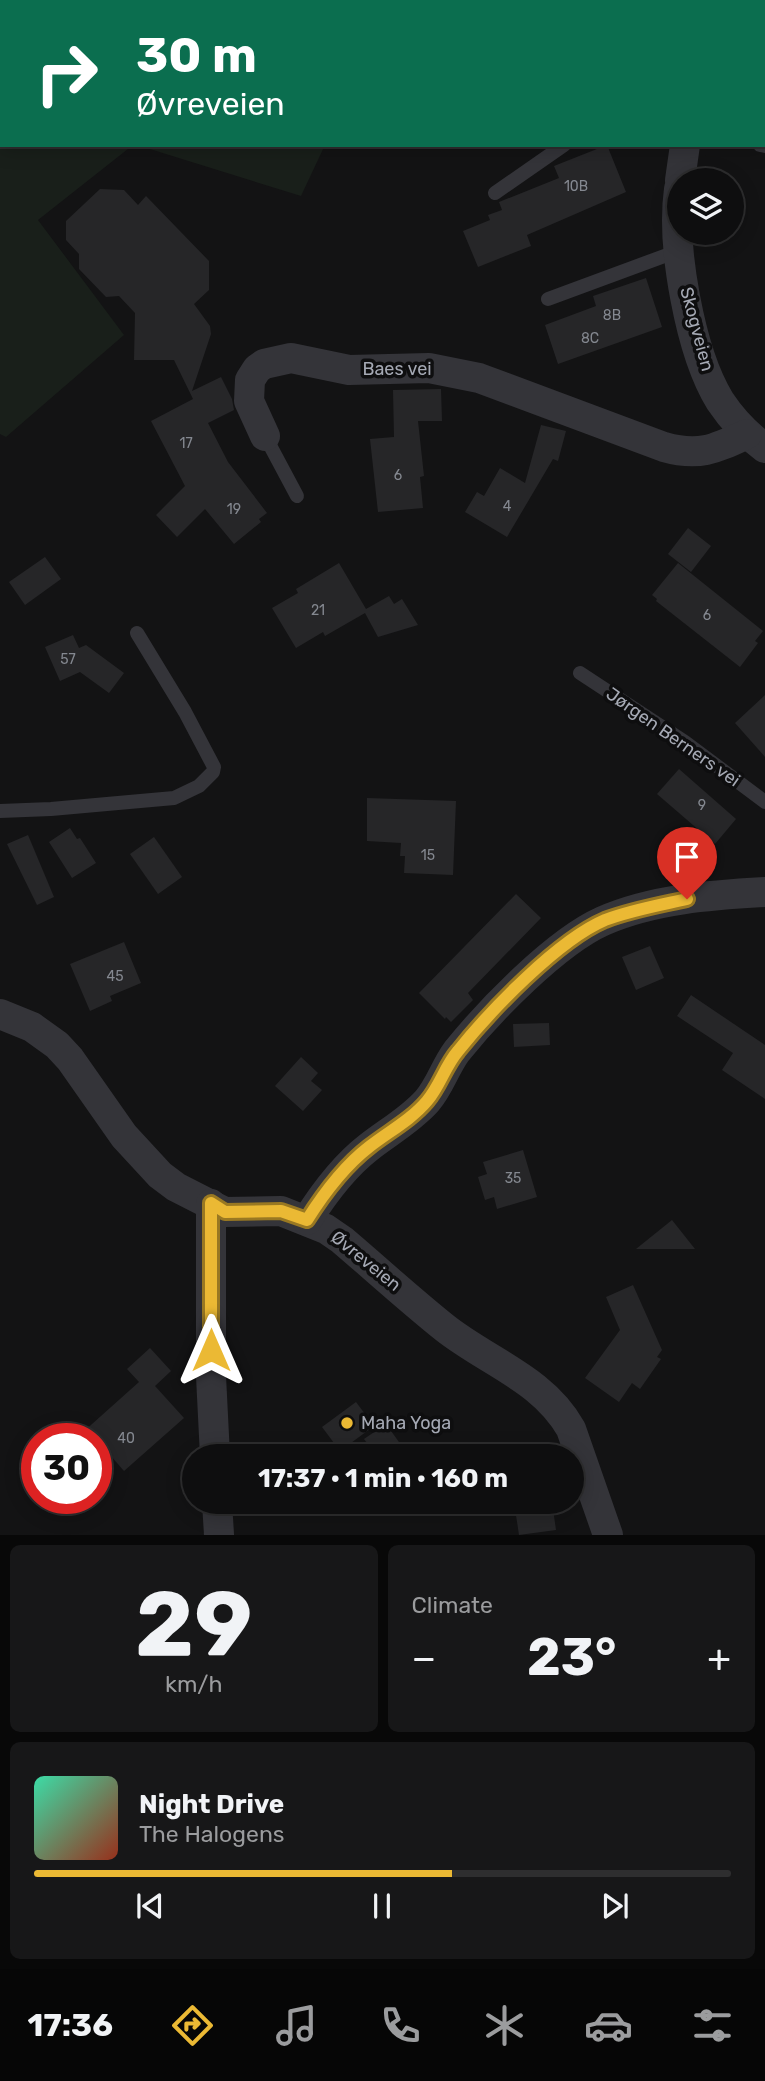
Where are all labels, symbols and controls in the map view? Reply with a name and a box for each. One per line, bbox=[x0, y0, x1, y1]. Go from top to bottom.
text: 30 m bbox=[136, 26, 257, 84]
icon: right bbox=[21, 28, 112, 119]
text: Øvreveien bbox=[136, 85, 285, 123]
map controls bbox=[667, 168, 744, 245]
button: layers bbox=[667, 168, 744, 245]
house number: 10B bbox=[564, 178, 588, 195]
street label: Skogveien bbox=[675, 285, 719, 373]
house number: 8B bbox=[603, 307, 621, 324]
house number: 8C bbox=[581, 330, 599, 347]
street label: Baes vei bbox=[362, 358, 432, 380]
house number: 17 bbox=[179, 435, 193, 452]
house number: 6 bbox=[394, 467, 402, 484]
house number: 4 bbox=[503, 498, 512, 515]
house number: 19 bbox=[227, 501, 241, 518]
house number: 21 bbox=[311, 602, 325, 619]
house number: 6 bbox=[703, 607, 711, 624]
house number: 57 bbox=[60, 651, 76, 668]
street label: Jørgen Berners vei bbox=[602, 683, 744, 791]
house number: 9 bbox=[698, 797, 706, 814]
pin bbox=[657, 827, 717, 899]
icon: arrive bbox=[668, 838, 706, 876]
house number: 15 bbox=[421, 847, 435, 864]
house number: 45 bbox=[106, 968, 124, 985]
house number: 35 bbox=[505, 1170, 521, 1187]
street label: Øvreveien bbox=[327, 1226, 405, 1296]
position arrow bbox=[174, 1313, 248, 1387]
place label: Maha Yoga bbox=[361, 1412, 451, 1434]
marker: Maha Yoga bbox=[339, 1415, 355, 1431]
speed limit sign: 30 bbox=[21, 1423, 112, 1514]
house number: 40 bbox=[117, 1430, 135, 1447]
text: 17:37 · 1 min · 160 m bbox=[258, 1463, 508, 1494]
text: 29 bbox=[135, 1570, 252, 1678]
text: Climate bbox=[412, 1591, 493, 1619]
text: 23° bbox=[527, 1626, 616, 1688]
text: − bbox=[412, 1635, 436, 1681]
text: + bbox=[707, 1635, 731, 1681]
text: km/h bbox=[165, 1670, 222, 1698]
text: Night Drive bbox=[139, 1789, 284, 1820]
text: The Halogens bbox=[139, 1820, 285, 1848]
icon: previous bbox=[131, 1887, 169, 1925]
icon: pause bbox=[363, 1887, 401, 1925]
icon: next bbox=[596, 1887, 634, 1925]
icon: directions bbox=[168, 2001, 217, 2050]
icon: music bbox=[272, 2001, 321, 2050]
icon: phone bbox=[376, 2001, 425, 2050]
icon: climate bbox=[480, 2001, 529, 2050]
icon: car bbox=[584, 2001, 633, 2050]
icon: filters bbox=[688, 2001, 737, 2050]
text: 17:36 bbox=[28, 2006, 113, 2044]

